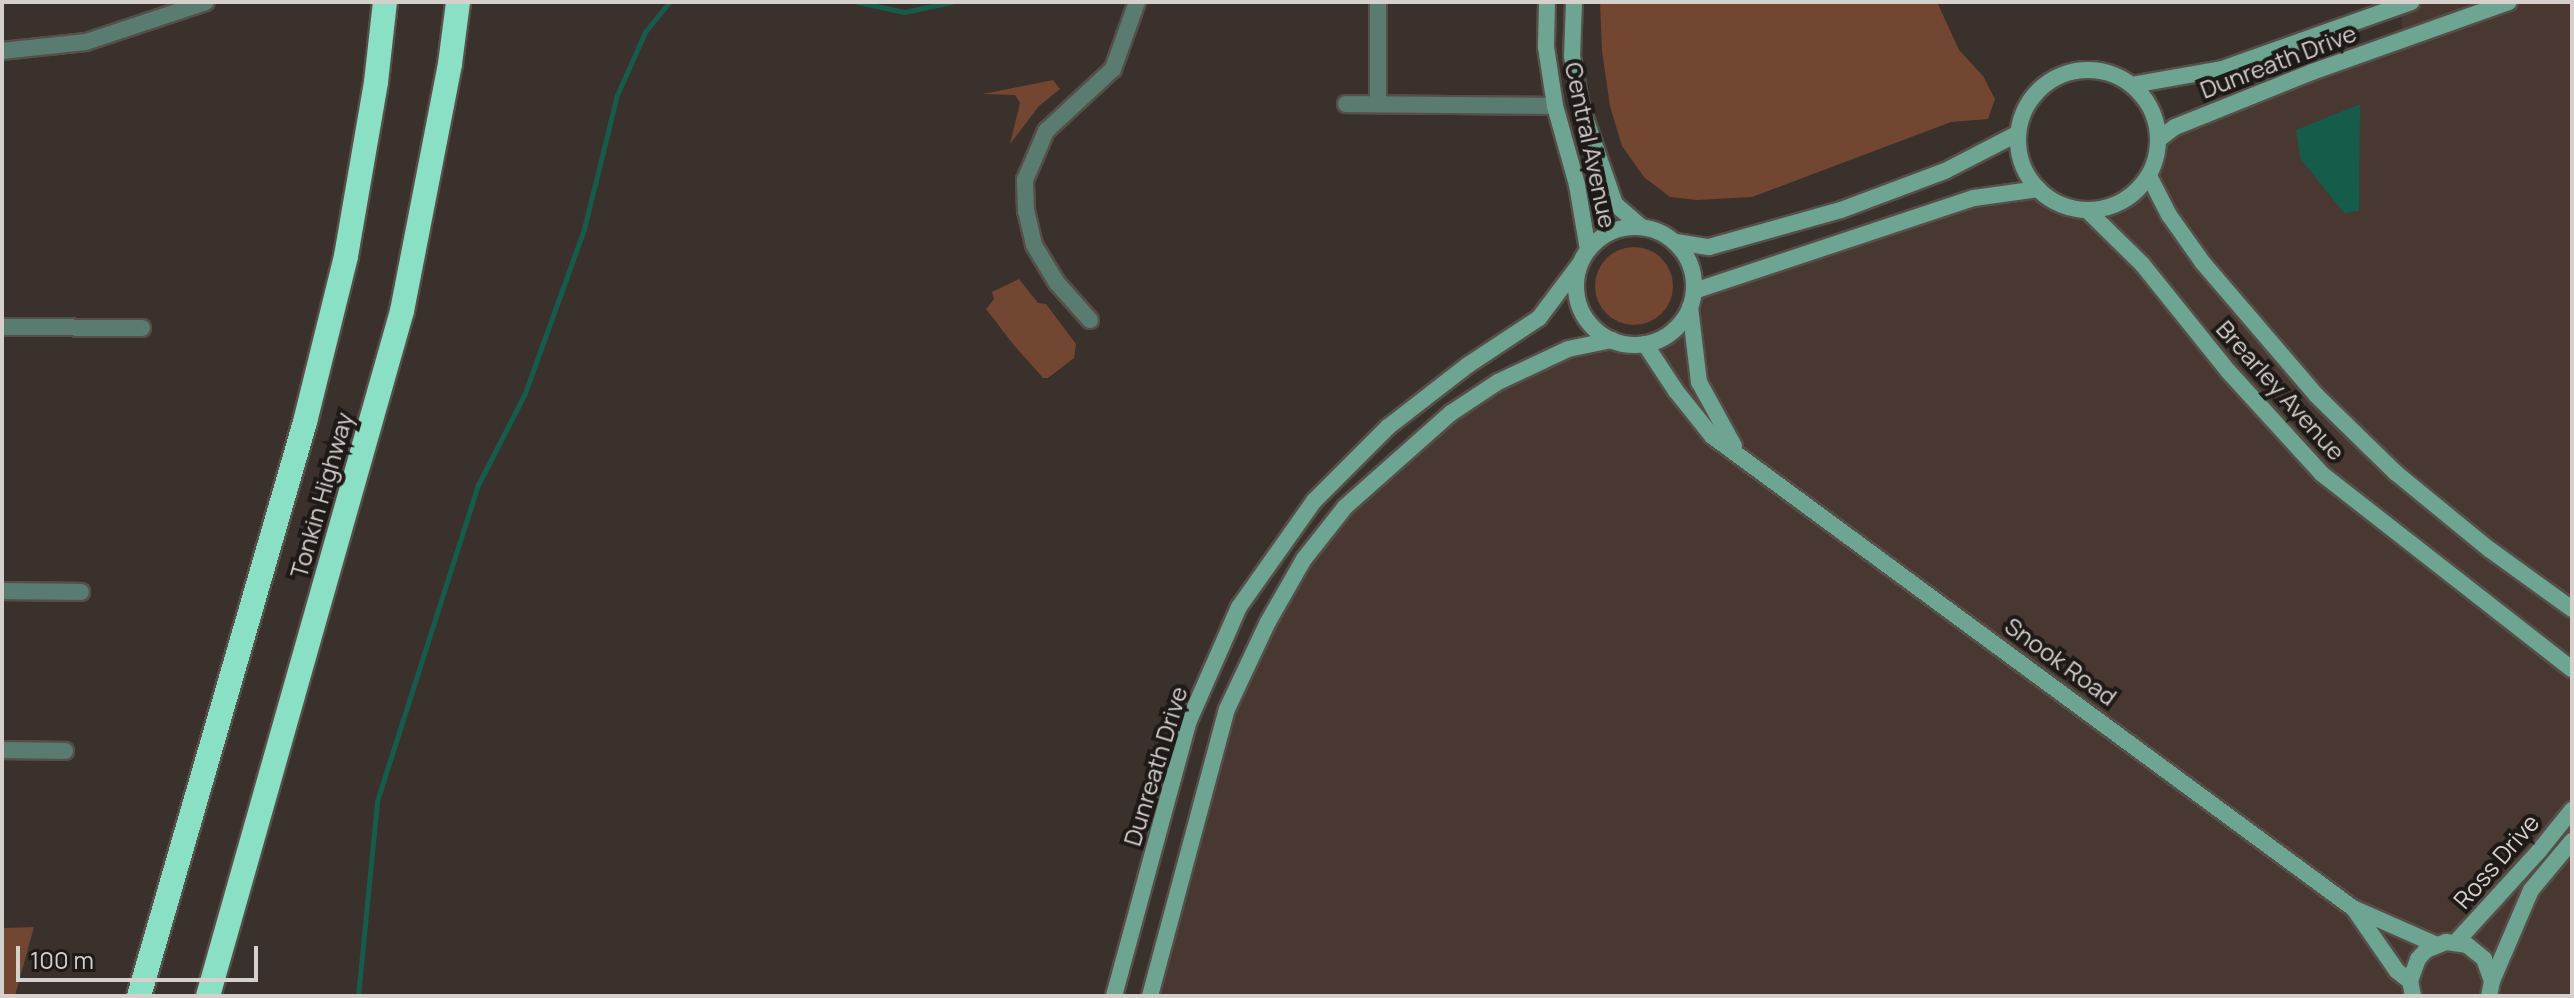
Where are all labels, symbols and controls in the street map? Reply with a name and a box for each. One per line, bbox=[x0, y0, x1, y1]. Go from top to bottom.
street label: Dunreath Drive bbox=[2196, 18, 2360, 104]
street label: Central Avenue bbox=[1559, 59, 1623, 231]
street label: Brearley Avenue bbox=[2211, 314, 2351, 466]
street label: Tonkin Highway bbox=[284, 409, 358, 581]
street label: Snook Road bbox=[2000, 611, 2122, 711]
street label: Dunreath Drive bbox=[1117, 683, 1193, 849]
street label: Ross Drive bbox=[2447, 808, 2545, 914]
scale bar bbox=[20, 930, 262, 980]
text: 100 m bbox=[30, 943, 94, 976]

